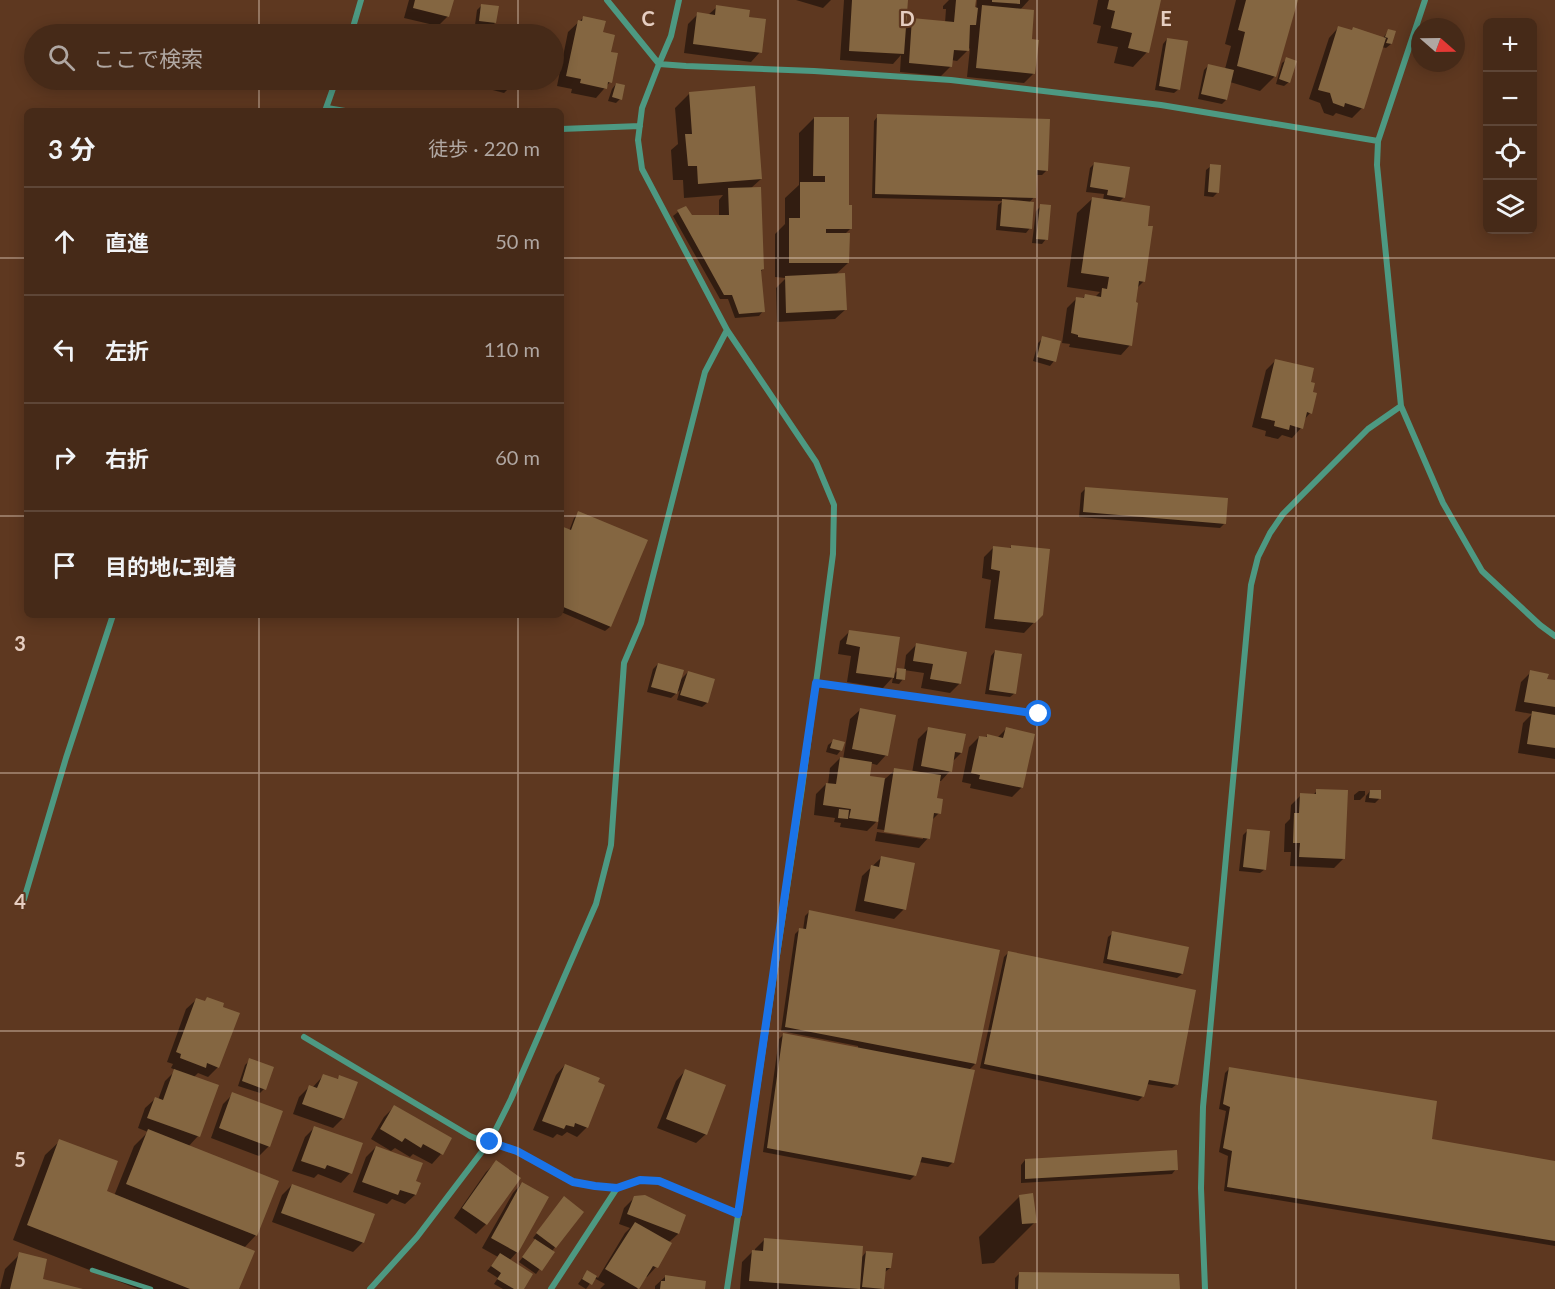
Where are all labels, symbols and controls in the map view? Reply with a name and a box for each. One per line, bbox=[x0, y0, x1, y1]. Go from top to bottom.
text: C bbox=[641, 6, 655, 30]
text: D bbox=[899, 6, 915, 30]
text: E bbox=[1160, 6, 1172, 30]
north arrow bbox=[1411, 18, 1465, 72]
map controls bbox=[1483, 18, 1537, 234]
button: + bbox=[1483, 18, 1537, 72]
search box bbox=[24, 24, 564, 90]
icon: search bbox=[45, 41, 78, 74]
text: ここで検索 bbox=[93, 45, 203, 72]
button: − bbox=[1483, 72, 1537, 126]
button: locate bbox=[1483, 126, 1537, 180]
text: 3 分 bbox=[48, 133, 95, 165]
text: 徒歩 · 220 m bbox=[428, 136, 540, 160]
button: layers bbox=[1483, 180, 1537, 234]
icon: ahead bbox=[48, 225, 81, 258]
text: 直進 bbox=[105, 229, 149, 256]
text: 50 m bbox=[495, 229, 540, 253]
icon: left bbox=[48, 333, 81, 366]
text: 左折 bbox=[105, 337, 149, 364]
text: 110 m bbox=[484, 337, 540, 361]
icon: right bbox=[48, 441, 81, 474]
text: 右折 bbox=[105, 445, 149, 472]
text: 60 m bbox=[495, 445, 540, 469]
icon: arrive bbox=[48, 549, 81, 582]
text: 目的地に到着 bbox=[105, 553, 237, 580]
text: 3 bbox=[14, 631, 26, 655]
route start bbox=[1025, 700, 1051, 726]
text: 4 bbox=[14, 889, 26, 913]
route end bbox=[476, 1128, 502, 1154]
text: 5 bbox=[14, 1147, 26, 1171]

